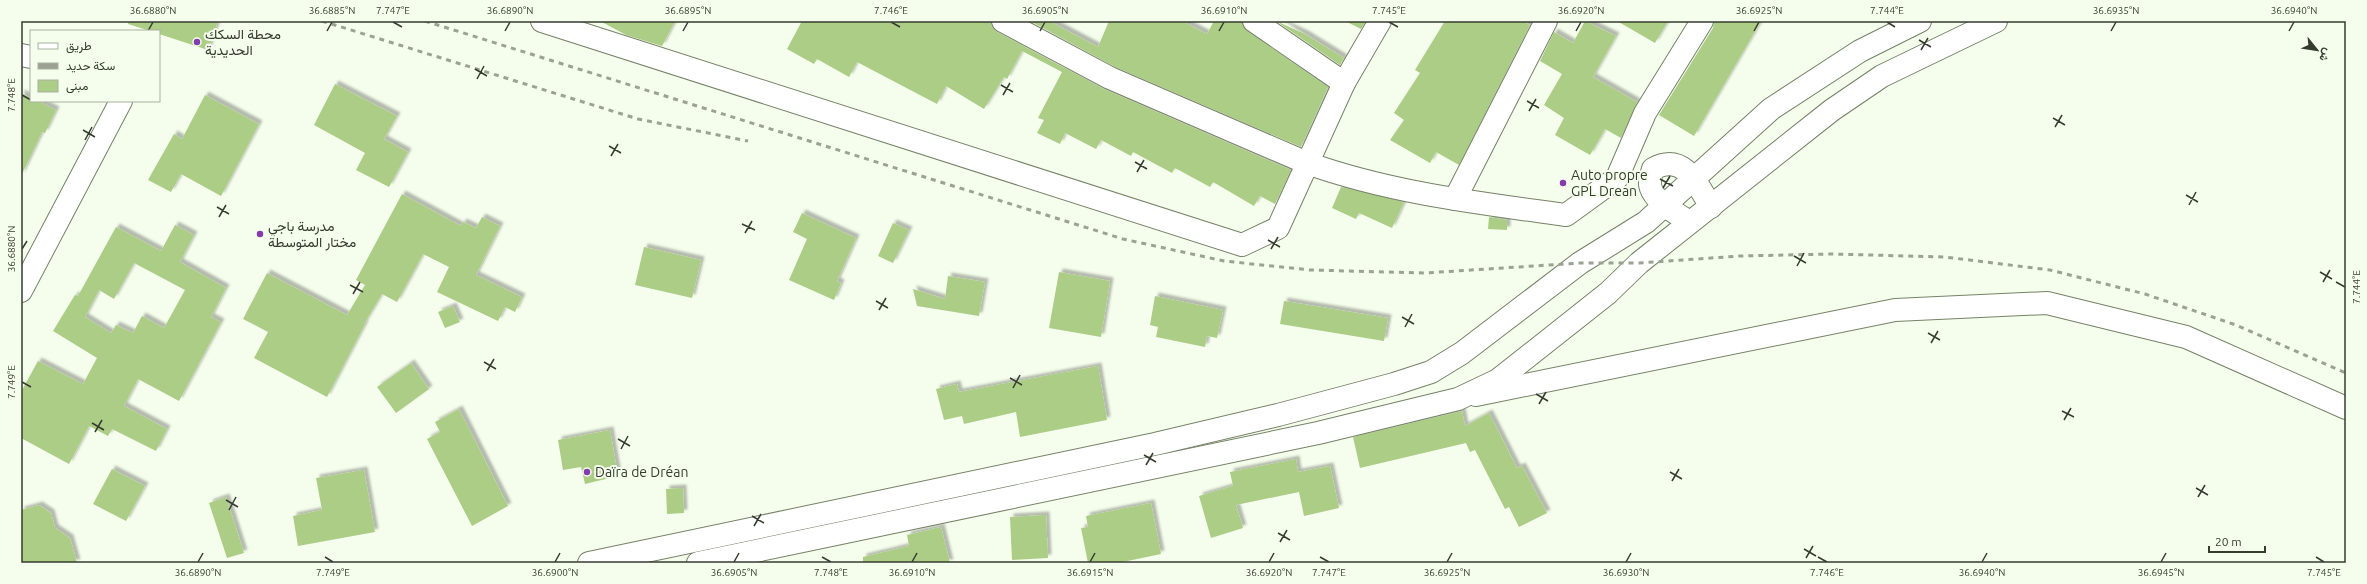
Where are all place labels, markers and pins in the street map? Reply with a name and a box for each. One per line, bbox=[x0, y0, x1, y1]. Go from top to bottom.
place label: محطة السكك الحديدية bbox=[205, 26, 281, 58]
marker: محطة السكك الحديدية bbox=[192, 37, 202, 47]
place label: Auto propre GPL Drean bbox=[1571, 167, 1648, 199]
marker: Auto propre GPL Drean bbox=[1558, 178, 1568, 188]
place label: مدرسة باجي مختار المتوسطة bbox=[268, 218, 356, 251]
marker: مدرسة باجي مختار المتوسطة bbox=[255, 229, 265, 239]
place label: Daïra de Dréan bbox=[595, 464, 688, 480]
marker: Daïra de Dréan bbox=[582, 467, 592, 477]

